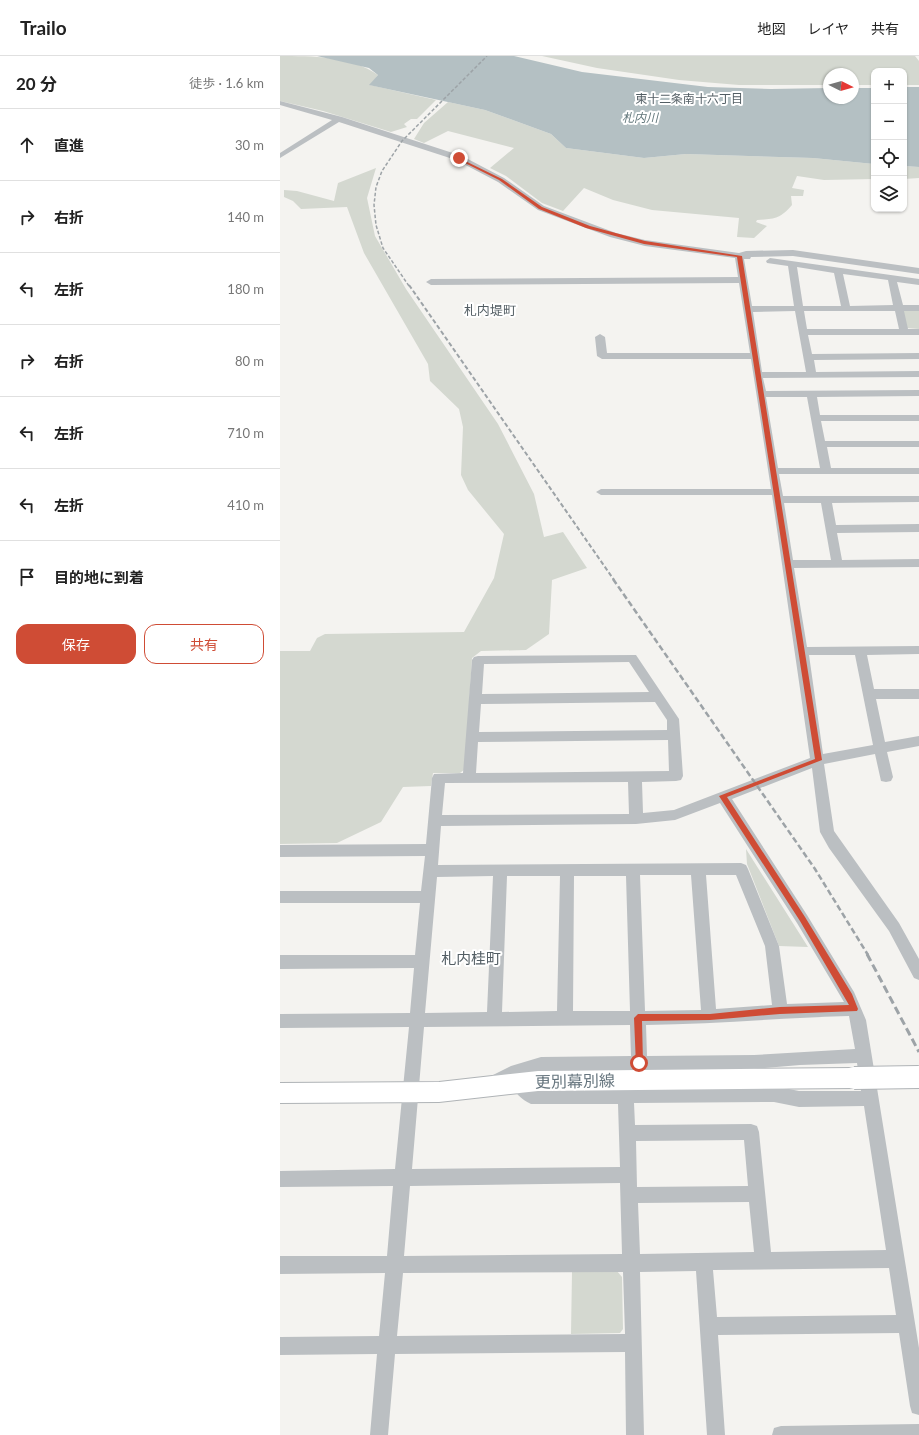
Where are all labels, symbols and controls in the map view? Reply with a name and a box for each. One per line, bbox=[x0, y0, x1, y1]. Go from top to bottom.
text: Trailo bbox=[20, 16, 67, 39]
text: 地図 bbox=[757, 20, 785, 37]
text: レイヤ bbox=[807, 20, 849, 37]
text: 共有 bbox=[871, 20, 899, 37]
north arrow bbox=[823, 68, 859, 104]
map controls bbox=[871, 68, 907, 212]
button: + bbox=[871, 68, 907, 104]
text: 20 分 bbox=[16, 73, 57, 94]
text: 徒歩 · 1.6 km bbox=[189, 75, 264, 91]
district label: 東十二条南十六丁目 bbox=[635, 91, 743, 106]
button: − bbox=[871, 104, 907, 140]
water label: 札内川 bbox=[622, 110, 660, 125]
icon: ahead bbox=[16, 134, 38, 156]
text: 直進 bbox=[54, 136, 84, 154]
text: 30 m bbox=[235, 137, 264, 153]
button: locate bbox=[871, 140, 907, 176]
route end bbox=[450, 149, 468, 167]
button: layers bbox=[871, 176, 907, 212]
icon: right bbox=[16, 206, 38, 228]
text: 右折 bbox=[54, 208, 84, 226]
text: 140 m bbox=[227, 209, 264, 225]
icon: left bbox=[16, 278, 38, 300]
text: 左折 bbox=[54, 280, 84, 298]
text: 180 m bbox=[227, 281, 264, 297]
district label: 札内堤町 bbox=[464, 302, 516, 318]
icon: right bbox=[16, 350, 38, 372]
text: 右折 bbox=[54, 352, 84, 370]
text: 80 m bbox=[235, 353, 264, 369]
icon: left bbox=[16, 422, 38, 444]
text: 左折 bbox=[54, 424, 84, 442]
text: 710 m bbox=[227, 425, 264, 441]
icon: left bbox=[16, 494, 38, 516]
text: 左折 bbox=[54, 496, 84, 514]
text: 410 m bbox=[227, 497, 264, 513]
icon: arrive bbox=[16, 566, 38, 588]
text: 目的地に到着 bbox=[54, 568, 144, 586]
button: 保存 bbox=[16, 624, 136, 664]
button: 共有 bbox=[144, 624, 264, 664]
district label: 札内桂町 bbox=[441, 949, 501, 967]
route start bbox=[630, 1054, 648, 1072]
street label: 更別幕別線 bbox=[535, 1070, 615, 1091]

